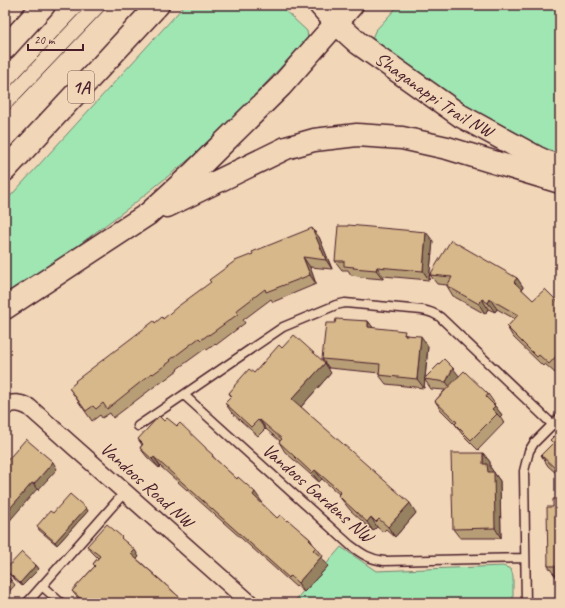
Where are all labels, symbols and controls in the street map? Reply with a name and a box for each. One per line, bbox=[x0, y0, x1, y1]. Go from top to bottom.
scale bar bbox=[28, 26, 83, 52]
text: 20 m bbox=[34, 32, 56, 48]
street label: Shaganappi Trail NW bbox=[370, 47, 499, 144]
road number: 1A bbox=[68, 71, 94, 103]
street label: Vandoos Road NW bbox=[95, 437, 200, 535]
street label: Vandoos Gardens NW bbox=[257, 438, 380, 549]

